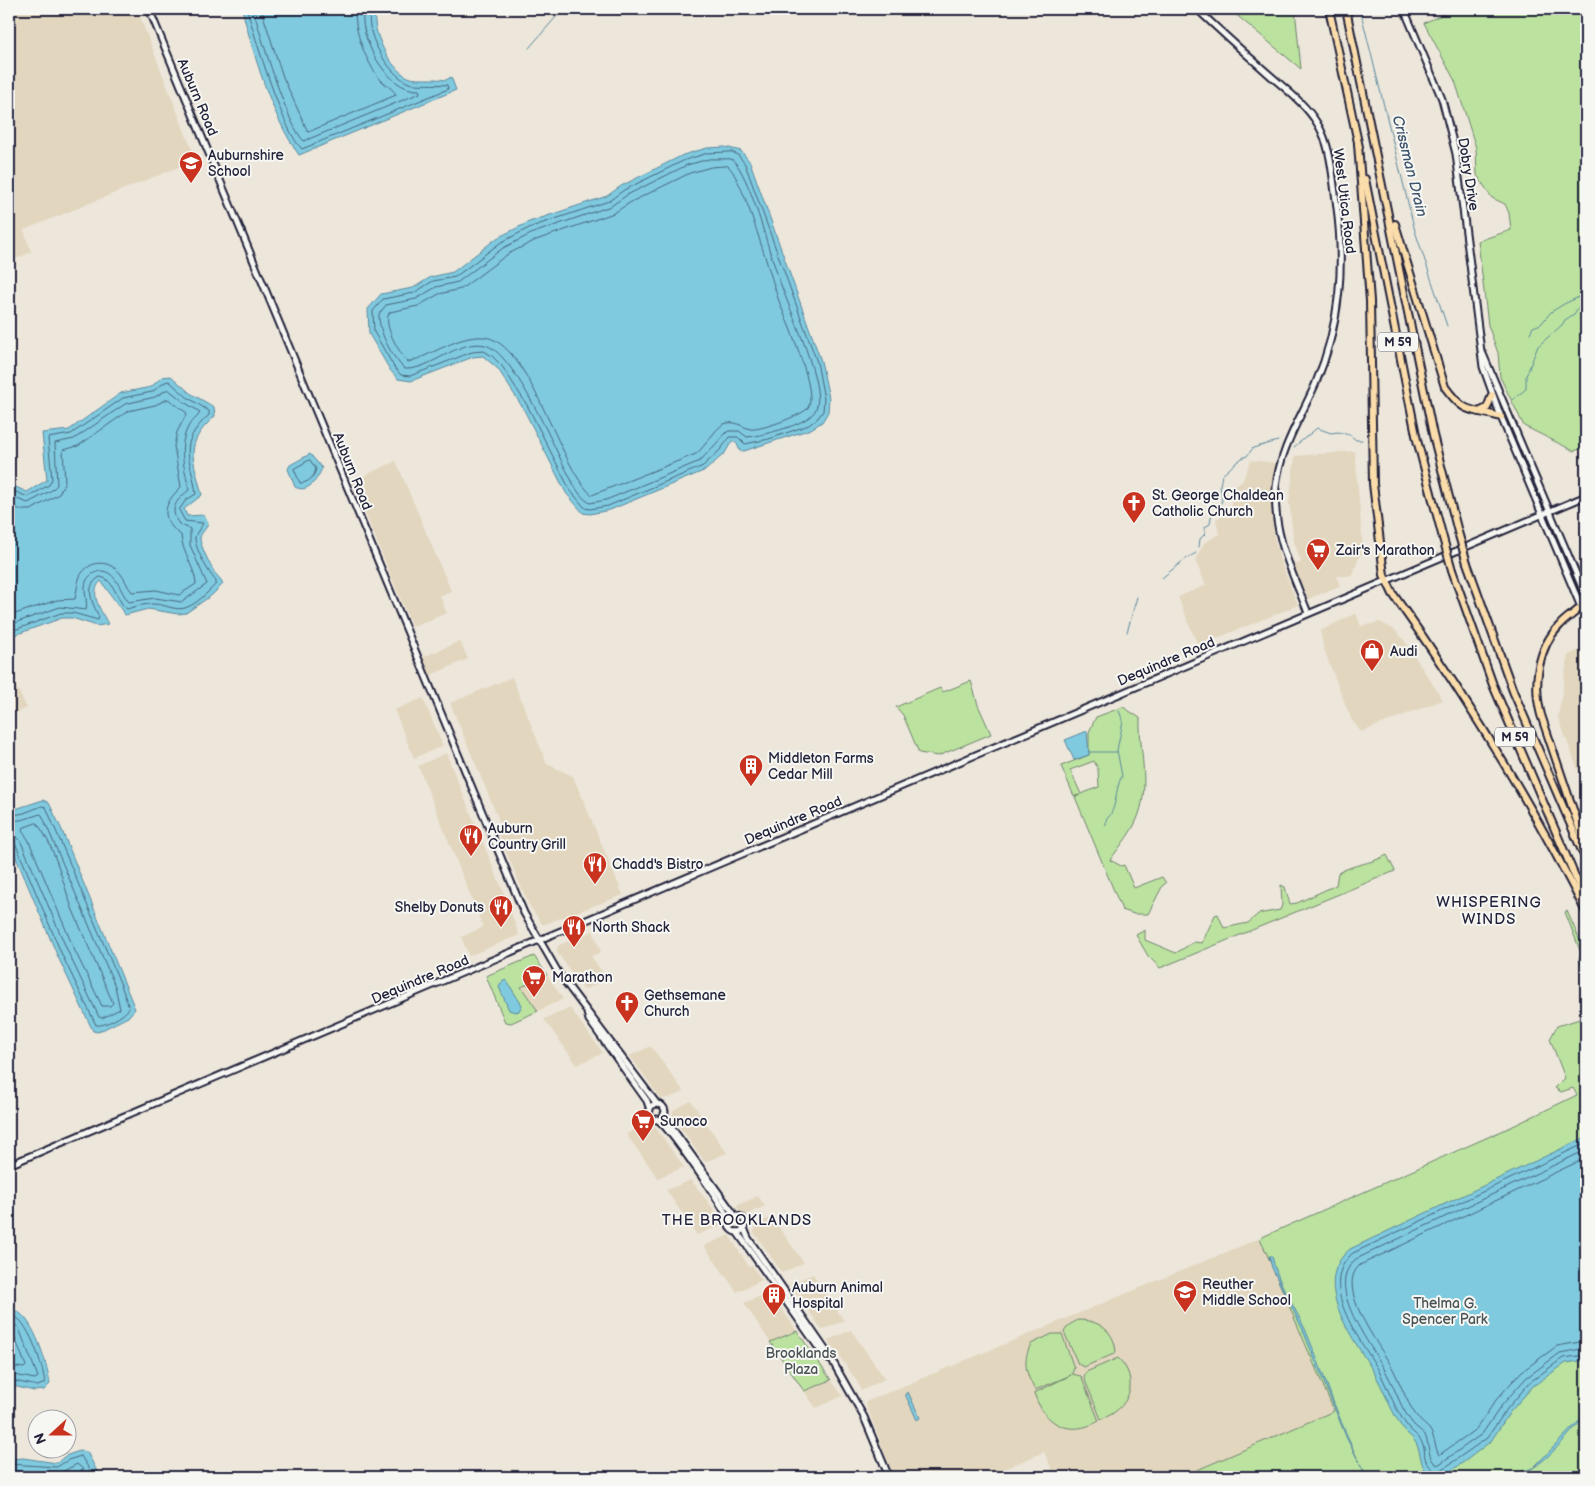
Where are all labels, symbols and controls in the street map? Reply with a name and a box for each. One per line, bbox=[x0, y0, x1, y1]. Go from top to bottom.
street label: Auburn Road bbox=[174, 56, 221, 138]
water label: Crissman Drain bbox=[1388, 113, 1431, 219]
street label: Dobry Drive bbox=[1454, 136, 1483, 212]
place label: Auburnshire School bbox=[208, 147, 284, 180]
street label: West Utica Road bbox=[1330, 147, 1359, 255]
school or university icon: Auburnshire School bbox=[178, 150, 204, 184]
road number: M 59 bbox=[1378, 332, 1418, 352]
street label: Auburn Road bbox=[329, 430, 376, 513]
place label: St. George Chaldean Catholic Church bbox=[1152, 487, 1284, 520]
church icon: St. George Chaldean Catholic Church bbox=[1121, 490, 1147, 524]
supermarket icon: Zair's Marathon bbox=[1305, 537, 1331, 571]
place label: Zair's Marathon bbox=[1335, 542, 1435, 559]
street label: Dequindre Road bbox=[1115, 633, 1217, 690]
shop icon: Audi bbox=[1359, 638, 1385, 672]
place label: Audi bbox=[1390, 643, 1418, 660]
road number: M 59 bbox=[1495, 728, 1535, 746]
place label: Middleton Farms Cedar Mill bbox=[768, 750, 874, 783]
building icon: Middleton Farms Cedar Mill bbox=[738, 753, 764, 787]
street label: Dequindre Road bbox=[742, 792, 844, 849]
place label: Auburn Country Grill bbox=[488, 820, 566, 853]
restaurant icon: Auburn Country Grill bbox=[458, 823, 484, 857]
restaurant icon: Chadd's Bistro bbox=[582, 851, 608, 885]
place label: Chadd's Bistro bbox=[612, 856, 703, 873]
district label: WHISPERING WINDS bbox=[1436, 893, 1542, 929]
restaurant icon: Shelby Donuts bbox=[488, 894, 514, 928]
place label: Shelby Donuts bbox=[395, 899, 484, 916]
restaurant icon: North Shack bbox=[561, 914, 587, 948]
place label: North Shack bbox=[592, 919, 670, 936]
street label: Dequindre Road bbox=[369, 951, 471, 1008]
supermarket icon: Marathon bbox=[521, 964, 547, 998]
place label: Marathon bbox=[552, 969, 613, 986]
place label: Gethsemane Church bbox=[644, 987, 726, 1020]
church icon: Gethsemane Church bbox=[614, 990, 640, 1024]
supermarket icon: Sunoco bbox=[630, 1108, 656, 1142]
place label: Sunoco bbox=[660, 1113, 708, 1130]
district label: THE BROOKLANDS bbox=[662, 1211, 812, 1230]
place label: Reuther Middle School bbox=[1202, 1276, 1291, 1309]
place label: Auburn Animal Hospital bbox=[792, 1279, 883, 1312]
school or university icon: Reuther Middle School bbox=[1172, 1279, 1198, 1313]
building icon: Auburn Animal Hospital bbox=[761, 1282, 787, 1316]
park label: Thelma G. Spencer Park bbox=[1402, 1295, 1488, 1328]
park label: Brooklands Plaza bbox=[766, 1345, 837, 1378]
north arrow bbox=[28, 1408, 78, 1458]
text: N bbox=[31, 1431, 50, 1446]

